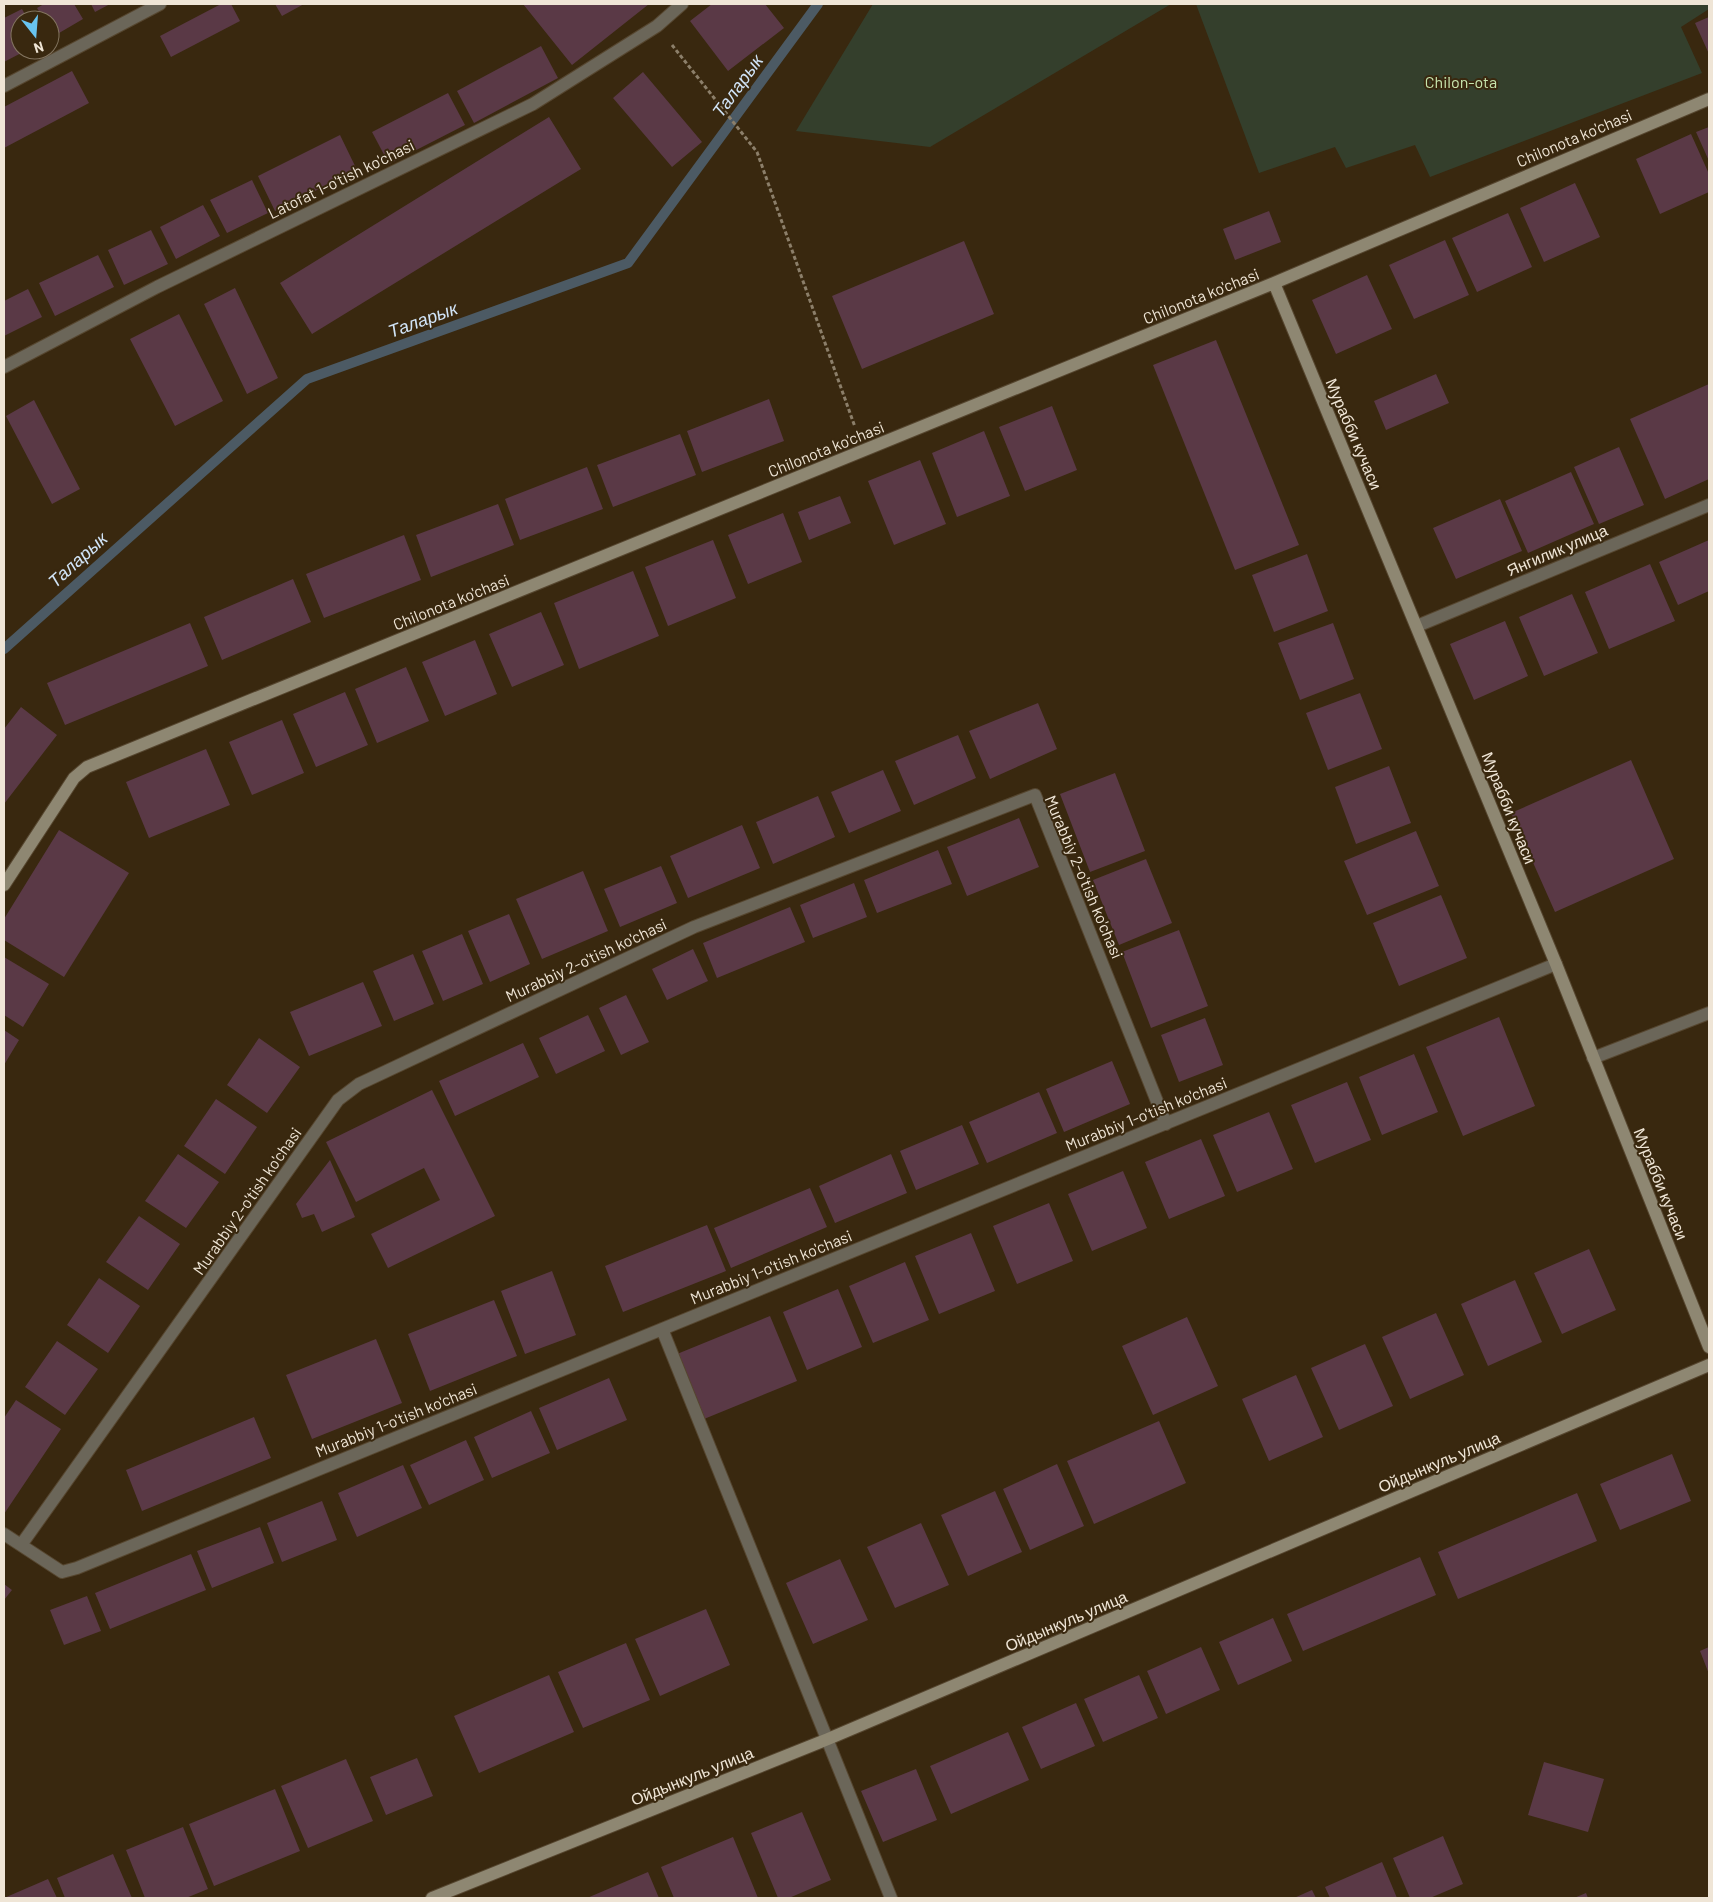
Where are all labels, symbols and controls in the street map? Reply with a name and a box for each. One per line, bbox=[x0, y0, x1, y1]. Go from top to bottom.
north arrow bbox=[10, 10, 60, 60]
text: N bbox=[32, 38, 46, 57]
water label: Таларык bbox=[707, 48, 768, 121]
park label: Chilon-ota bbox=[1425, 72, 1497, 91]
street label: Chilonota ko'chasi bbox=[1513, 105, 1634, 170]
street label: Latofat 1-o'tish ko'chasi bbox=[265, 135, 417, 222]
street label: Chilonota ko'chasi bbox=[1140, 264, 1262, 327]
water label: Таларык bbox=[385, 296, 462, 342]
street label: Мурабби кучаси bbox=[1322, 375, 1386, 492]
street label: Chilonota ko'chasi bbox=[765, 417, 887, 480]
street label: Янгилик улица bbox=[1504, 520, 1610, 579]
water label: Таларык bbox=[43, 526, 113, 592]
street label: Chilonota ko'chasi bbox=[390, 570, 512, 633]
street label: Мурабби кучаси bbox=[1478, 749, 1541, 867]
street label: Murabbiy 2-o'tish ko'chasi bbox=[1041, 792, 1127, 961]
street label: Murabbiy 2-o'tish ko'chasi bbox=[502, 914, 669, 1005]
street label: Murabbiy 1-o'tish ko'chasi bbox=[1062, 1072, 1229, 1155]
street label: Murabbiy 2-o'tish ko'chasi bbox=[188, 1123, 305, 1278]
street label: Мурабби кучаси bbox=[1630, 1125, 1693, 1243]
street label: Murabbiy 1-o'tish ko'chasi bbox=[687, 1225, 854, 1308]
street label: Murabbiy 1-o'tish ko'chasi bbox=[312, 1378, 479, 1461]
street label: Ойдынкуль улица bbox=[1375, 1427, 1503, 1496]
street label: Ойдынкуль улица bbox=[1002, 1586, 1130, 1655]
street label: Ойдынкуль улица bbox=[628, 1742, 756, 1809]

